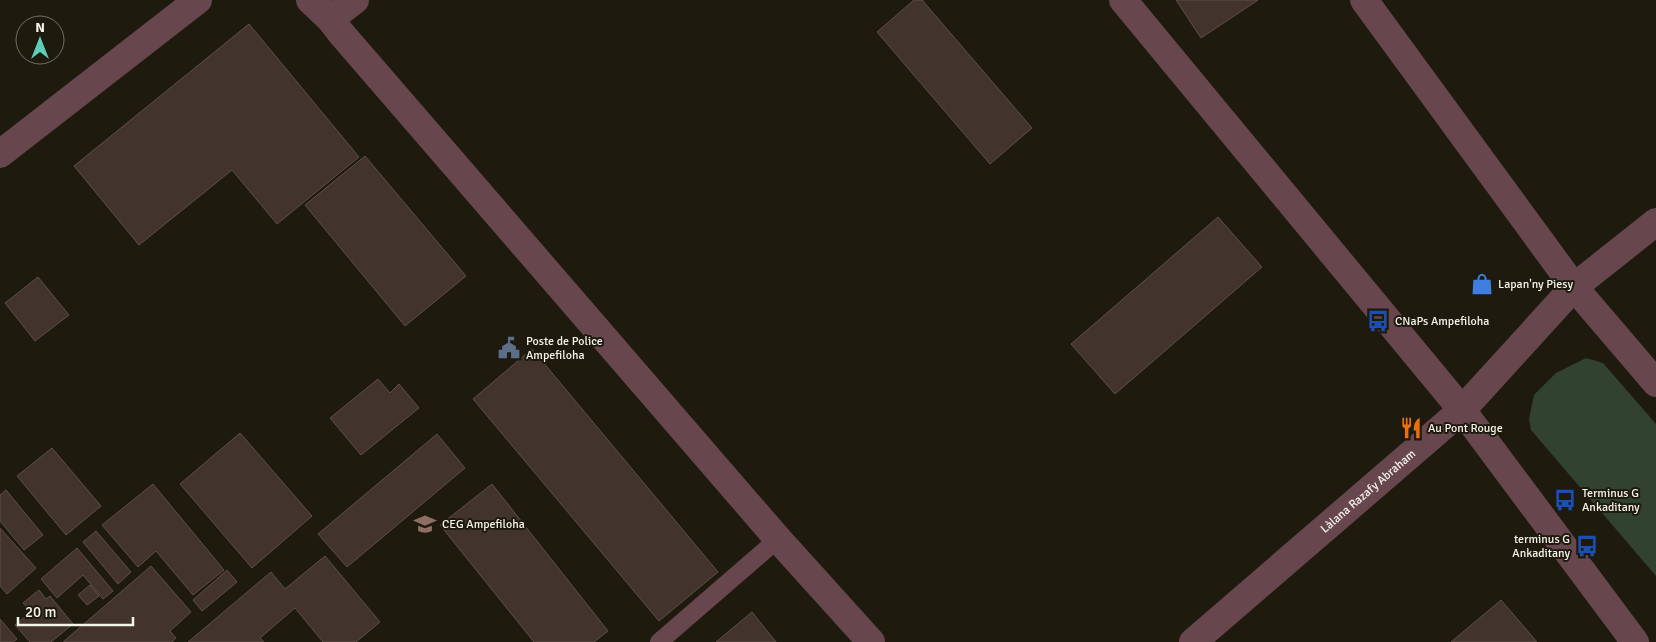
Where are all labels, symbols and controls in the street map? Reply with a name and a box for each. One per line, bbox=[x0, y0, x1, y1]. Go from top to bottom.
north arrow bbox=[15, 15, 65, 65]
text: N bbox=[35, 19, 45, 36]
shop icon: Lapan'ny Piesy bbox=[1469, 271, 1495, 297]
place label: Lapan'ny Piesy bbox=[1498, 277, 1574, 292]
bus stop icon: CNaPs Ampefiloha bbox=[1365, 308, 1391, 334]
place label: CNaPs Ampefiloha bbox=[1395, 314, 1489, 329]
place label: Poste de Police Ampefiloha bbox=[526, 334, 603, 363]
public building icon: Poste de Police Ampefiloha bbox=[496, 335, 522, 361]
restaurant icon: Au Pont Rouge bbox=[1398, 415, 1424, 441]
place label: Au Pont Rouge bbox=[1428, 421, 1503, 436]
street label: Làlana Razafy Abraham bbox=[1317, 446, 1419, 536]
place label: Terminus G Ankaditany bbox=[1582, 486, 1640, 515]
bus stop icon: Terminus G Ankaditany bbox=[1552, 487, 1578, 513]
school or university icon: CEG Ampefiloha bbox=[412, 511, 438, 537]
place label: CEG Ampefiloha bbox=[442, 517, 525, 532]
place label: terminus G Ankaditany bbox=[1512, 532, 1570, 561]
bus stop icon: terminus G Ankaditany bbox=[1574, 533, 1600, 559]
scale bar bbox=[18, 594, 132, 626]
text: 20 m bbox=[25, 603, 56, 621]

